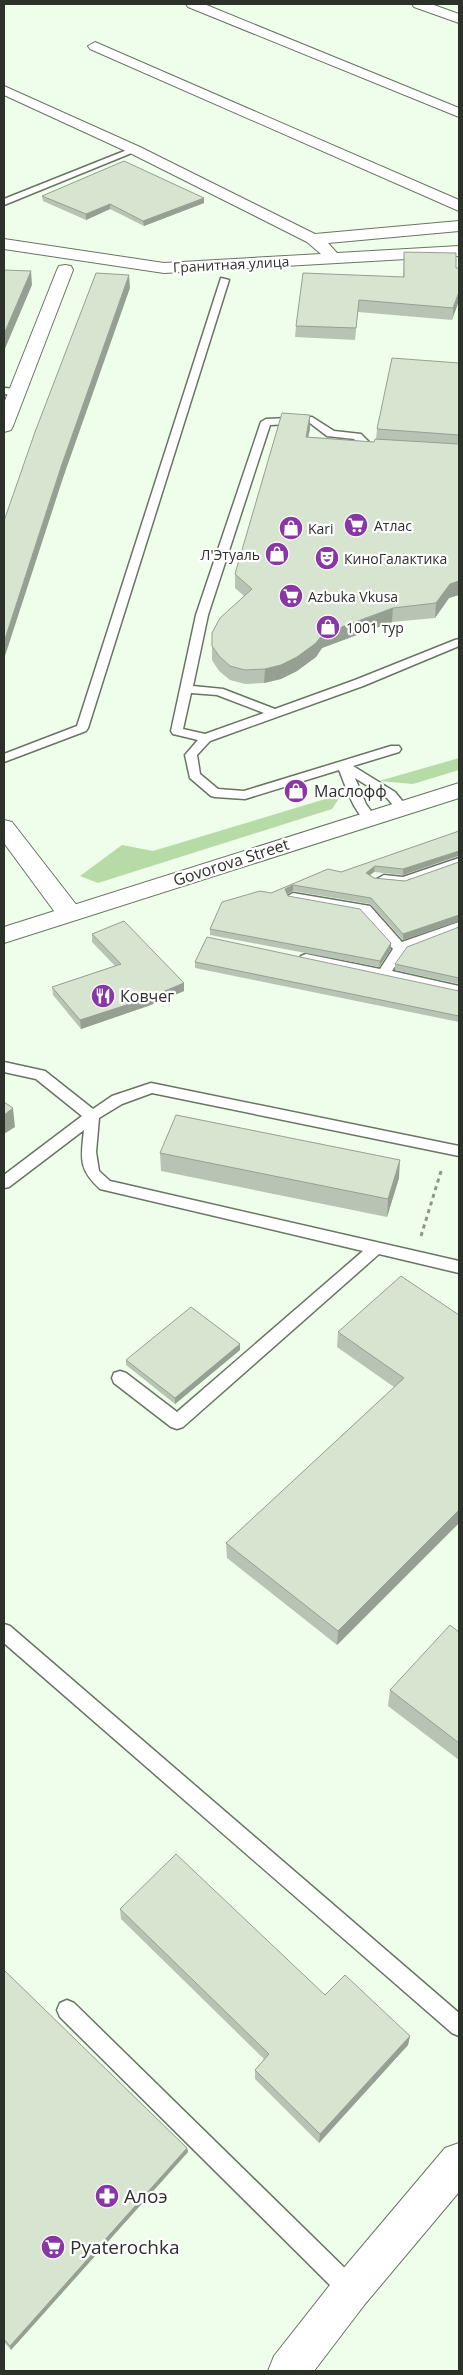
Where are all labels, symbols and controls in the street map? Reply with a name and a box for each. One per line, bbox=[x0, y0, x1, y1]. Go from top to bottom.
street label: Гранитная улица bbox=[172, 251, 290, 277]
supermarket icon: Атлас bbox=[343, 512, 369, 538]
shop icon: Kari bbox=[278, 515, 304, 541]
place label: Атлас bbox=[374, 516, 412, 535]
place label: Kari bbox=[308, 519, 334, 538]
shop icon: Л'Этуаль bbox=[264, 541, 290, 567]
place label: Л'Этуаль bbox=[201, 545, 260, 564]
theatre icon: КиноГалактика bbox=[314, 545, 340, 571]
place label: КиноГалактика bbox=[344, 549, 447, 568]
supermarket icon: Azbuka Vkusa bbox=[278, 583, 304, 609]
place label: Azbuka Vkusa bbox=[308, 587, 398, 606]
shop icon: 1001 тур bbox=[315, 614, 341, 640]
place label: 1001 тур bbox=[346, 618, 404, 637]
shop icon: Маслофф bbox=[283, 778, 309, 804]
place label: Маслофф bbox=[314, 780, 387, 802]
street label: Govorova Street bbox=[170, 833, 292, 891]
restaurant icon: Ковчег bbox=[90, 983, 116, 1009]
place label: Ковчег bbox=[120, 985, 174, 1007]
pharmacy icon: Алоэ bbox=[94, 2183, 120, 2209]
place label: Алоэ bbox=[124, 2183, 168, 2209]
supermarket icon: Pyaterochka bbox=[40, 2234, 66, 2260]
place label: Pyaterochka bbox=[70, 2234, 179, 2260]

